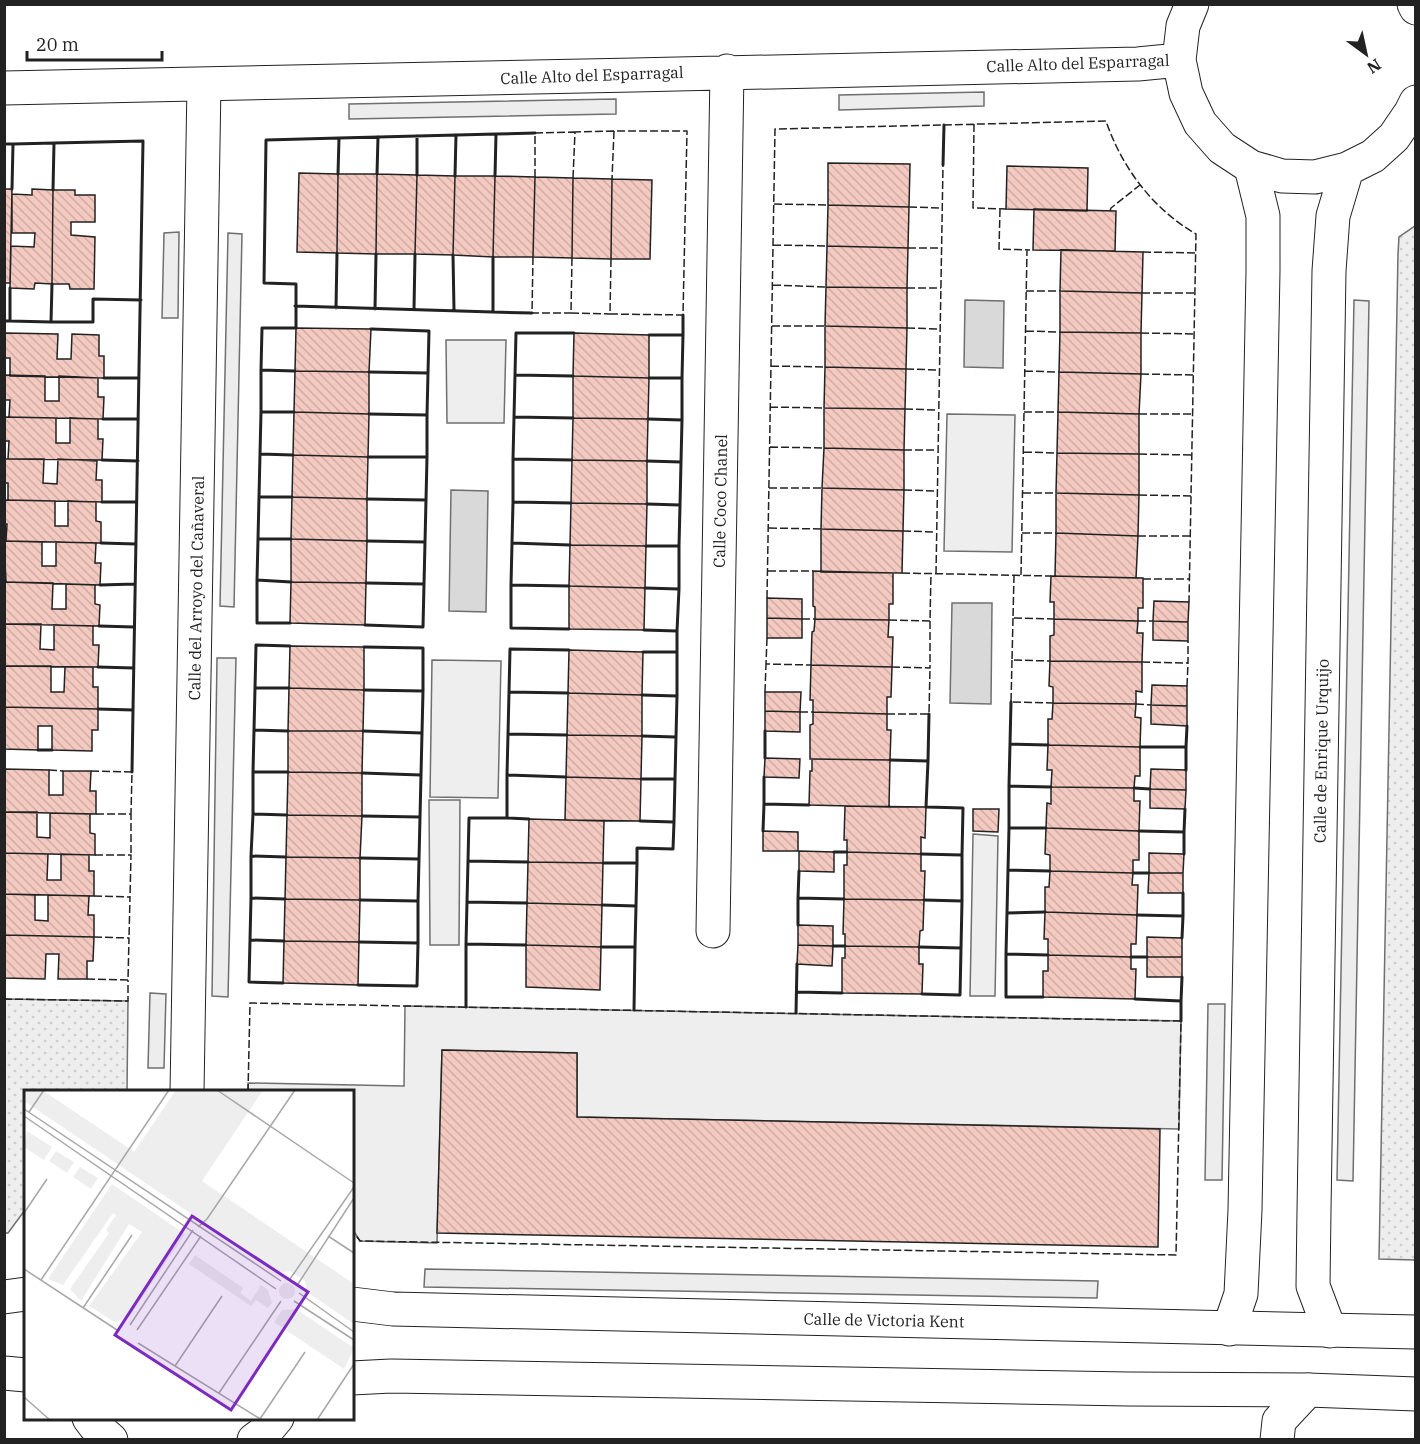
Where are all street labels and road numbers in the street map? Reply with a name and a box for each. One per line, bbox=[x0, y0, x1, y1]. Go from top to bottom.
street label: Calle Alto del Esparragal bbox=[986, 50, 1170, 76]
street label: Calle Alto del Esparragal bbox=[500, 62, 684, 88]
street label: Calle Coco Chanel bbox=[709, 434, 731, 568]
street label: Calle del Arroyo del Cañaveral bbox=[184, 475, 208, 701]
street label: Calle de Enrique Urquijo bbox=[1309, 659, 1333, 843]
street label: Calle de Victoria Kent bbox=[803, 1309, 965, 1331]

